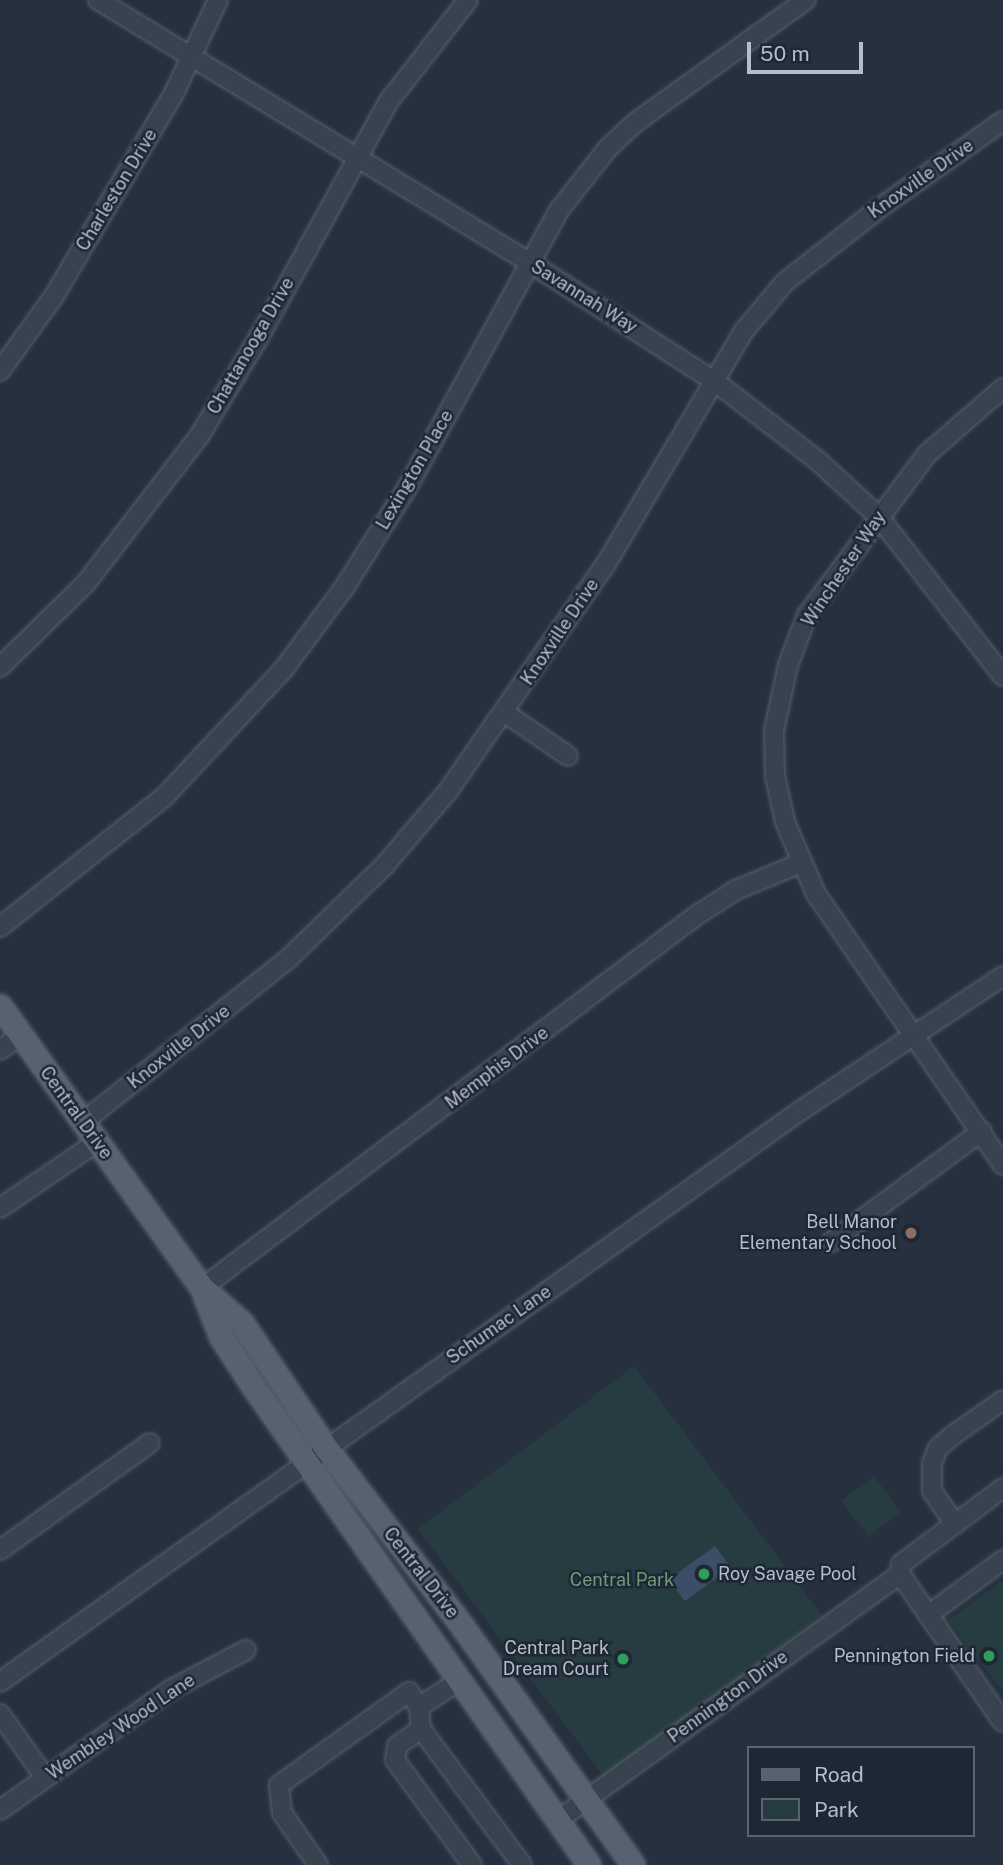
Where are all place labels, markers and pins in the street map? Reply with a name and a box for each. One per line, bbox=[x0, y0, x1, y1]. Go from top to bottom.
place label: Bell Manor Elementary School bbox=[739, 1212, 897, 1254]
marker: Bell Manor Elementary School bbox=[903, 1225, 919, 1241]
place label: Roy Savage Pool bbox=[718, 1563, 857, 1585]
marker: Roy Savage Pool bbox=[696, 1566, 712, 1582]
place label: Central Park Dream Court bbox=[503, 1638, 609, 1680]
place label: Pennington Field bbox=[834, 1645, 975, 1667]
marker: Pennington Field bbox=[981, 1648, 997, 1664]
marker: Central Park Dream Court bbox=[615, 1651, 631, 1667]

